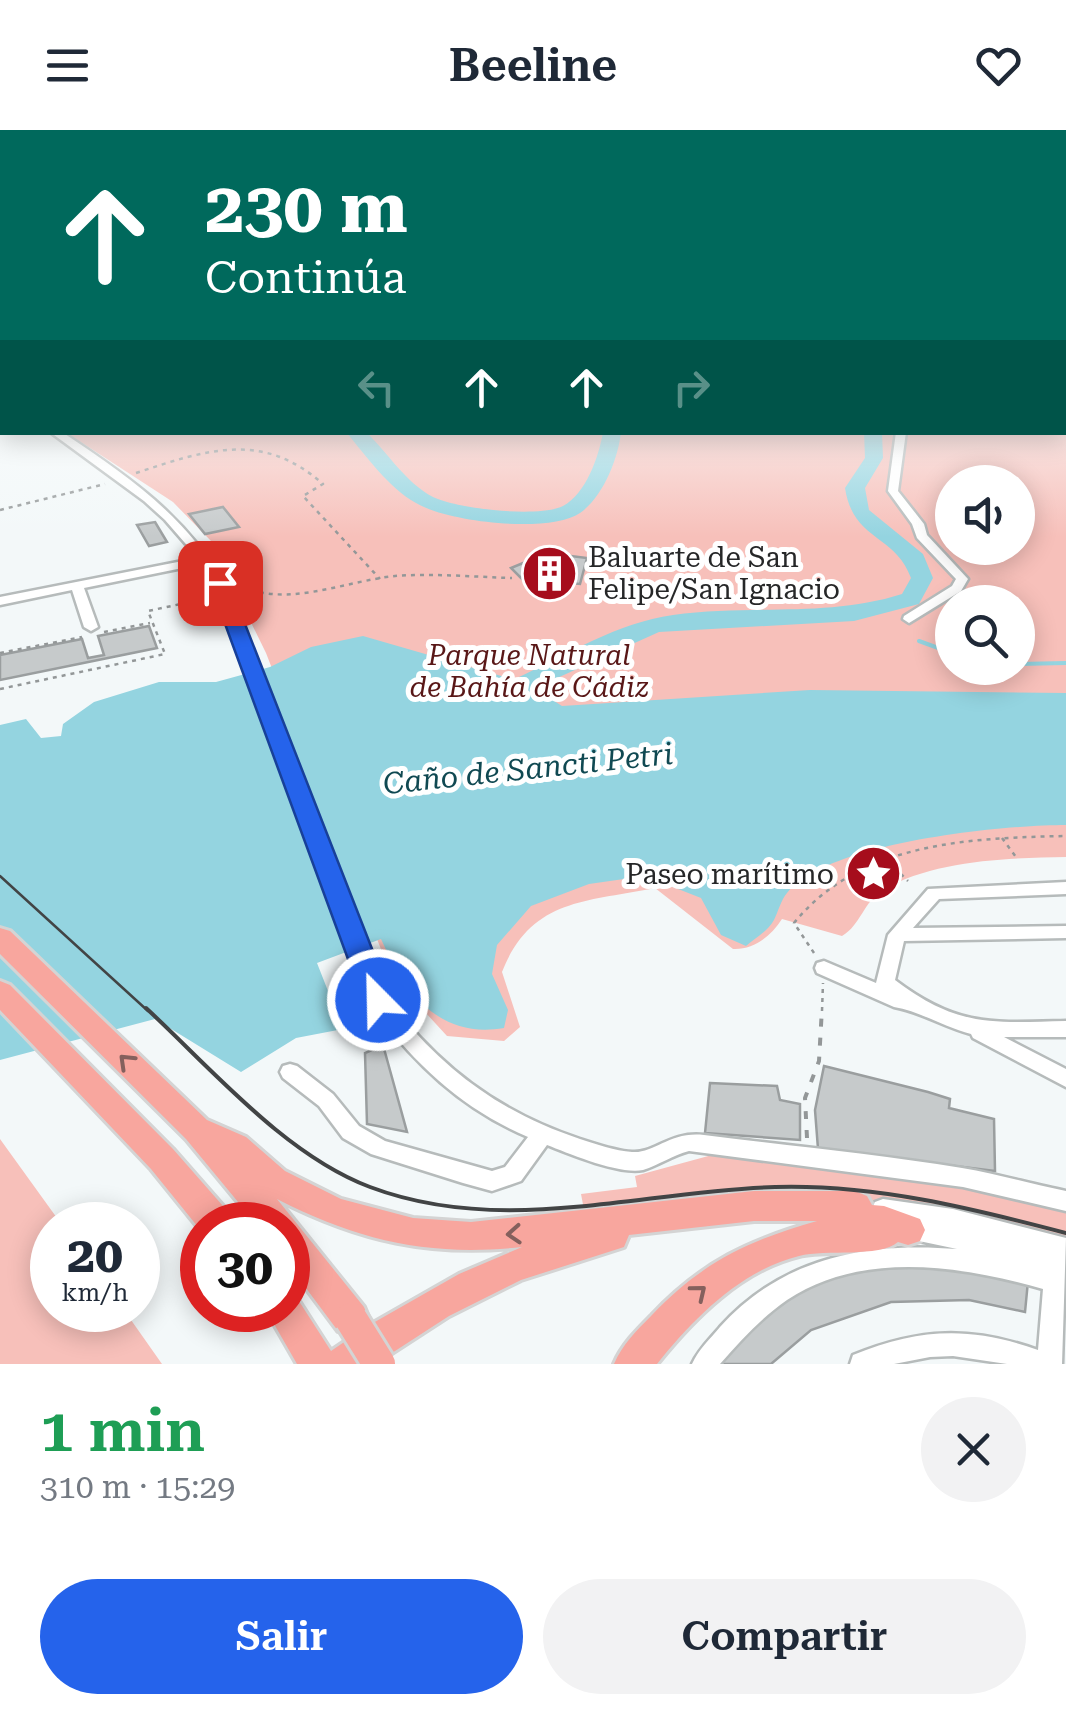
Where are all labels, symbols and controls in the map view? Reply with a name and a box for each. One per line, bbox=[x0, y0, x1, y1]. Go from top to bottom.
icon: menu bbox=[40, 38, 95, 93]
icon: heart bbox=[971, 38, 1026, 93]
text: Beeline bbox=[449, 39, 617, 92]
text: 230 m bbox=[205, 167, 408, 249]
icon: ahead bbox=[40, 170, 170, 300]
text: Continúa bbox=[205, 251, 406, 304]
icon: left bbox=[349, 360, 404, 415]
icon: ahead bbox=[454, 360, 509, 415]
icon: ahead bbox=[559, 360, 614, 415]
icon: right bbox=[664, 360, 719, 415]
map controls bbox=[935, 465, 1035, 685]
button: sound bbox=[935, 465, 1035, 565]
pin bbox=[178, 541, 263, 626]
place label: Baluarte de San Felipe/San Ignacio bbox=[588, 541, 840, 606]
building icon: Baluarte de San Felipe/San Ignacio bbox=[519, 543, 579, 603]
icon: arrive bbox=[193, 556, 248, 611]
button: search bbox=[935, 585, 1035, 685]
park label: Parque Natural de Bahía de Cádiz bbox=[409, 639, 649, 704]
water label: Caño de Sancti Petri bbox=[381, 736, 675, 801]
place icon: Paseo marítimo bbox=[843, 844, 903, 904]
place label: Paseo marítimo bbox=[625, 858, 834, 891]
position arrow bbox=[326, 948, 430, 1052]
one-way arrow bbox=[120, 1055, 138, 1073]
speed limit sign: 30 bbox=[180, 1202, 310, 1332]
one-way arrow bbox=[505, 1223, 521, 1244]
text: 20 bbox=[67, 1226, 123, 1284]
text: km/h bbox=[62, 1278, 128, 1307]
one-way arrow bbox=[688, 1287, 706, 1304]
text: 1 min bbox=[40, 1395, 205, 1466]
button: close bbox=[921, 1397, 1026, 1502]
text: 310 m · 15:29 bbox=[40, 1468, 235, 1506]
button: Salir bbox=[40, 1579, 523, 1694]
button: Compartir bbox=[543, 1579, 1026, 1694]

